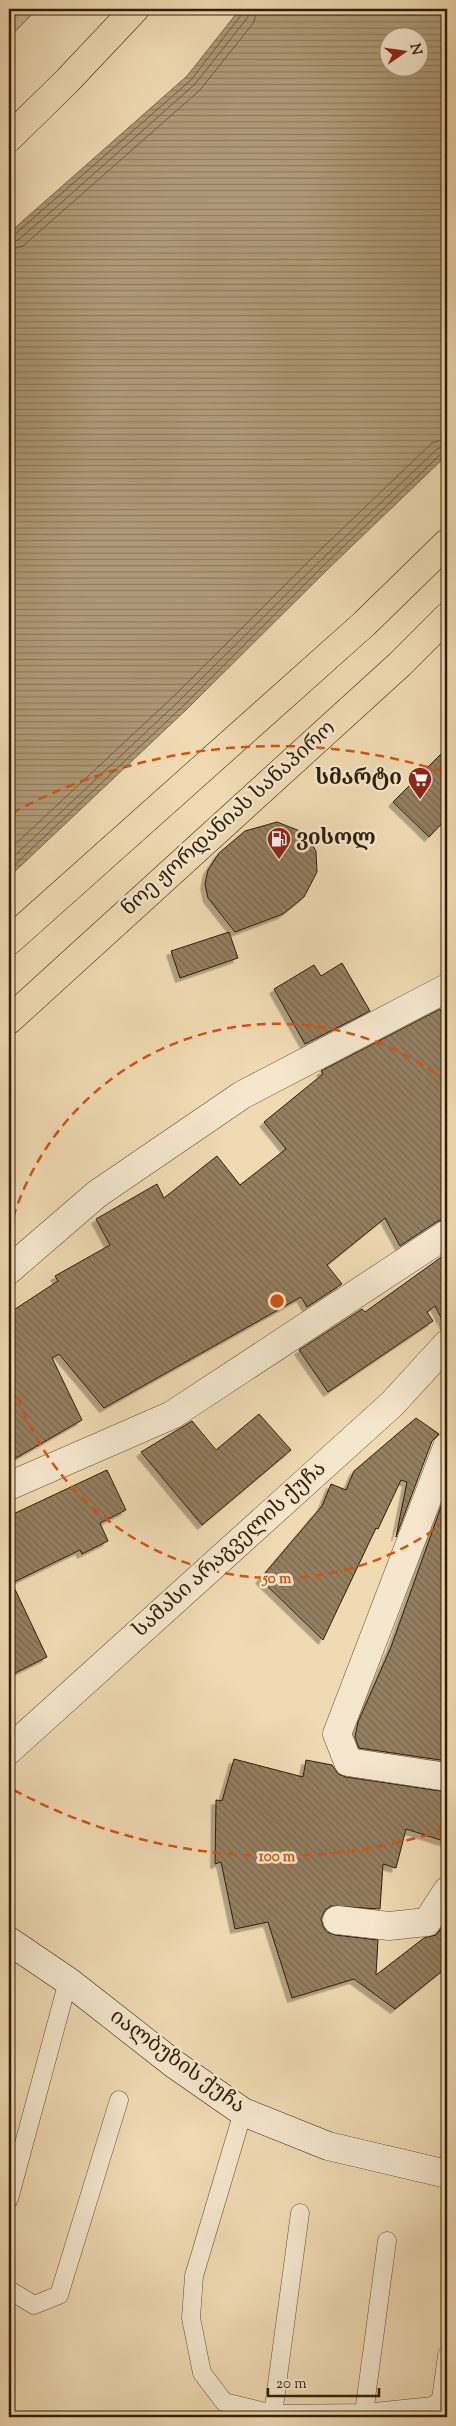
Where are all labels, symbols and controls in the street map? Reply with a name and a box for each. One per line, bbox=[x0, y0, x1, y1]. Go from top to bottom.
north arrow bbox=[378, 28, 428, 78]
text: N bbox=[404, 42, 426, 57]
street label: ნოე ჟორდანიას სანაპირო bbox=[115, 714, 343, 924]
place label: სმარტი bbox=[315, 764, 402, 794]
supermarket icon: სმარტი bbox=[407, 766, 433, 800]
place label: ვისოლ bbox=[296, 824, 376, 854]
fuel station icon: ვისოლ bbox=[266, 826, 292, 860]
centre of rings bbox=[268, 1292, 286, 1310]
street label: სამასი არაგველის ქუჩა bbox=[127, 1455, 333, 1645]
text: 50 m bbox=[262, 1569, 292, 1590]
text: 100 m bbox=[259, 1847, 296, 1868]
street label: იალბუზის ქუჩა bbox=[103, 2003, 251, 2121]
scale bar bbox=[268, 2366, 380, 2398]
text: 20 m bbox=[276, 2374, 307, 2395]

